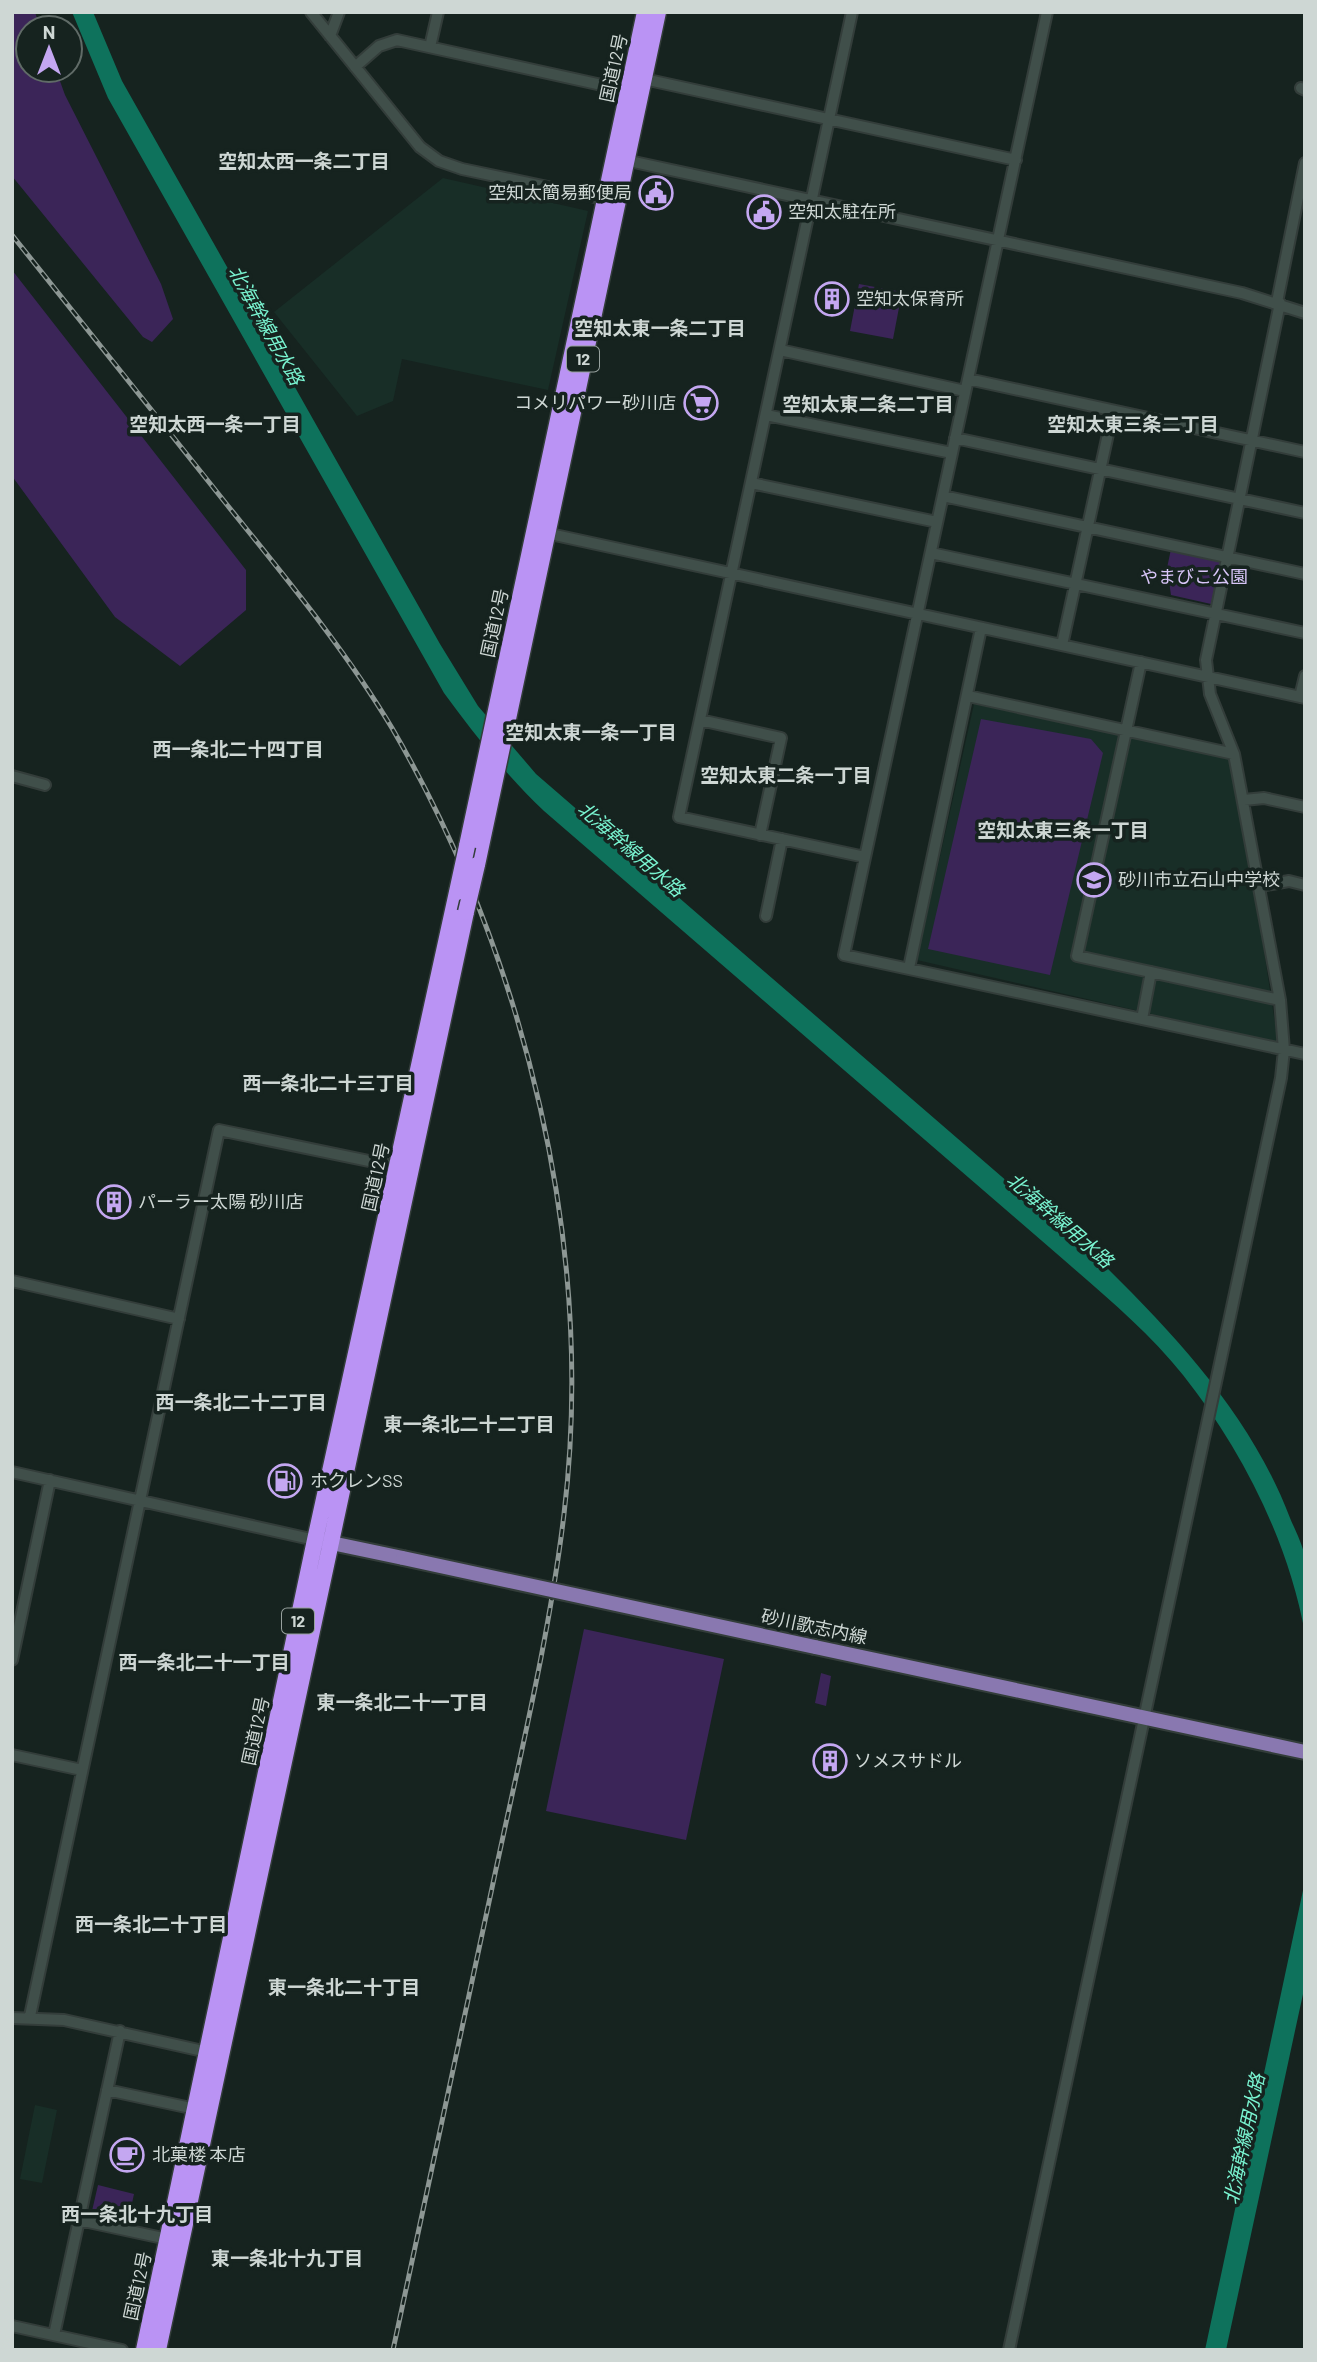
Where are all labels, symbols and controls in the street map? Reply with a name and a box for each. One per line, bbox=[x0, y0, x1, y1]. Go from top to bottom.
north arrow bbox=[14, 14, 84, 84]
text: N bbox=[43, 20, 55, 43]
street label: 国道12号 bbox=[595, 31, 631, 104]
district label: 空知太西一条二丁目 bbox=[218, 149, 390, 172]
public building icon: 空知太簡易郵便局 bbox=[637, 174, 675, 212]
place label: 空知太簡易郵便局 bbox=[488, 181, 632, 203]
public building icon: 空知太駐在所 bbox=[745, 193, 783, 231]
place label: 空知太駐在所 bbox=[788, 200, 896, 222]
water label: 北海幹線用水路 bbox=[224, 261, 310, 390]
building icon: 空知太保育所 bbox=[813, 280, 851, 318]
place label: 空知太保育所 bbox=[856, 287, 964, 309]
district label: 空知太東一条二丁目 bbox=[574, 316, 746, 339]
road number: 12 bbox=[567, 346, 599, 372]
supermarket icon: コメリパワー砂川店 bbox=[682, 384, 720, 422]
place label: コメリパワー砂川店 bbox=[514, 391, 676, 413]
district label: 空知太東二条二丁目 bbox=[782, 392, 954, 415]
district label: 空知太西一条一丁目 bbox=[129, 412, 301, 435]
district label: 空知太東三条二丁目 bbox=[1047, 412, 1219, 435]
park label: やまびこ公園 bbox=[1140, 565, 1248, 587]
street label: 国道12号 bbox=[476, 586, 512, 659]
district label: 空知太東一条一丁目 bbox=[505, 720, 677, 743]
district label: 西一条北二十四丁目 bbox=[152, 737, 324, 760]
district label: 空知太東二条一丁目 bbox=[700, 763, 872, 786]
water label: 北海幹線用水路 bbox=[574, 796, 691, 902]
district label: 空知太東三条一丁目 bbox=[977, 818, 1149, 841]
school or university icon: 砂川市立石山中学校 bbox=[1075, 861, 1113, 899]
place label: 砂川市立石山中学校 bbox=[1118, 868, 1280, 890]
district label: 西一条北二十三丁目 bbox=[242, 1071, 414, 1094]
street label: 国道12号 bbox=[357, 1140, 393, 1213]
water label: 北海幹線用水路 bbox=[1003, 1167, 1120, 1273]
building icon: パーラー太陽 砂川店 bbox=[95, 1183, 133, 1221]
place label: パーラー太陽 砂川店 bbox=[138, 1190, 304, 1212]
district label: 西一条北二十二丁目 bbox=[155, 1390, 327, 1413]
district label: 東一条北二十二丁目 bbox=[383, 1412, 555, 1435]
fuel station icon: ホクレンSS bbox=[266, 1462, 304, 1500]
place label: ホクレンSS bbox=[310, 1469, 403, 1491]
street label: 砂川歌志内線 bbox=[759, 1604, 869, 1648]
road number: 12 bbox=[282, 1609, 314, 1634]
district label: 西一条北二十一丁目 bbox=[118, 1650, 290, 1673]
district label: 東一条北二十一丁目 bbox=[316, 1690, 488, 1713]
street label: 国道12号 bbox=[237, 1694, 273, 1767]
building icon: ソメスサドル bbox=[811, 1742, 849, 1780]
place label: ソメスサドル bbox=[854, 1749, 962, 1771]
district label: 西一条北二十丁目 bbox=[75, 1912, 227, 1935]
district label: 東一条北二十丁目 bbox=[268, 1975, 420, 1998]
water label: 北海幹線用水路 bbox=[1218, 2070, 1269, 2206]
cafe icon: 北菓楼 本店 bbox=[108, 2136, 146, 2174]
place label: 北菓楼 本店 bbox=[152, 2143, 246, 2165]
district label: 西一条北十九丁目 bbox=[61, 2202, 213, 2225]
district label: 東一条北十九丁目 bbox=[211, 2246, 363, 2269]
street label: 国道12号 bbox=[119, 2249, 155, 2322]

